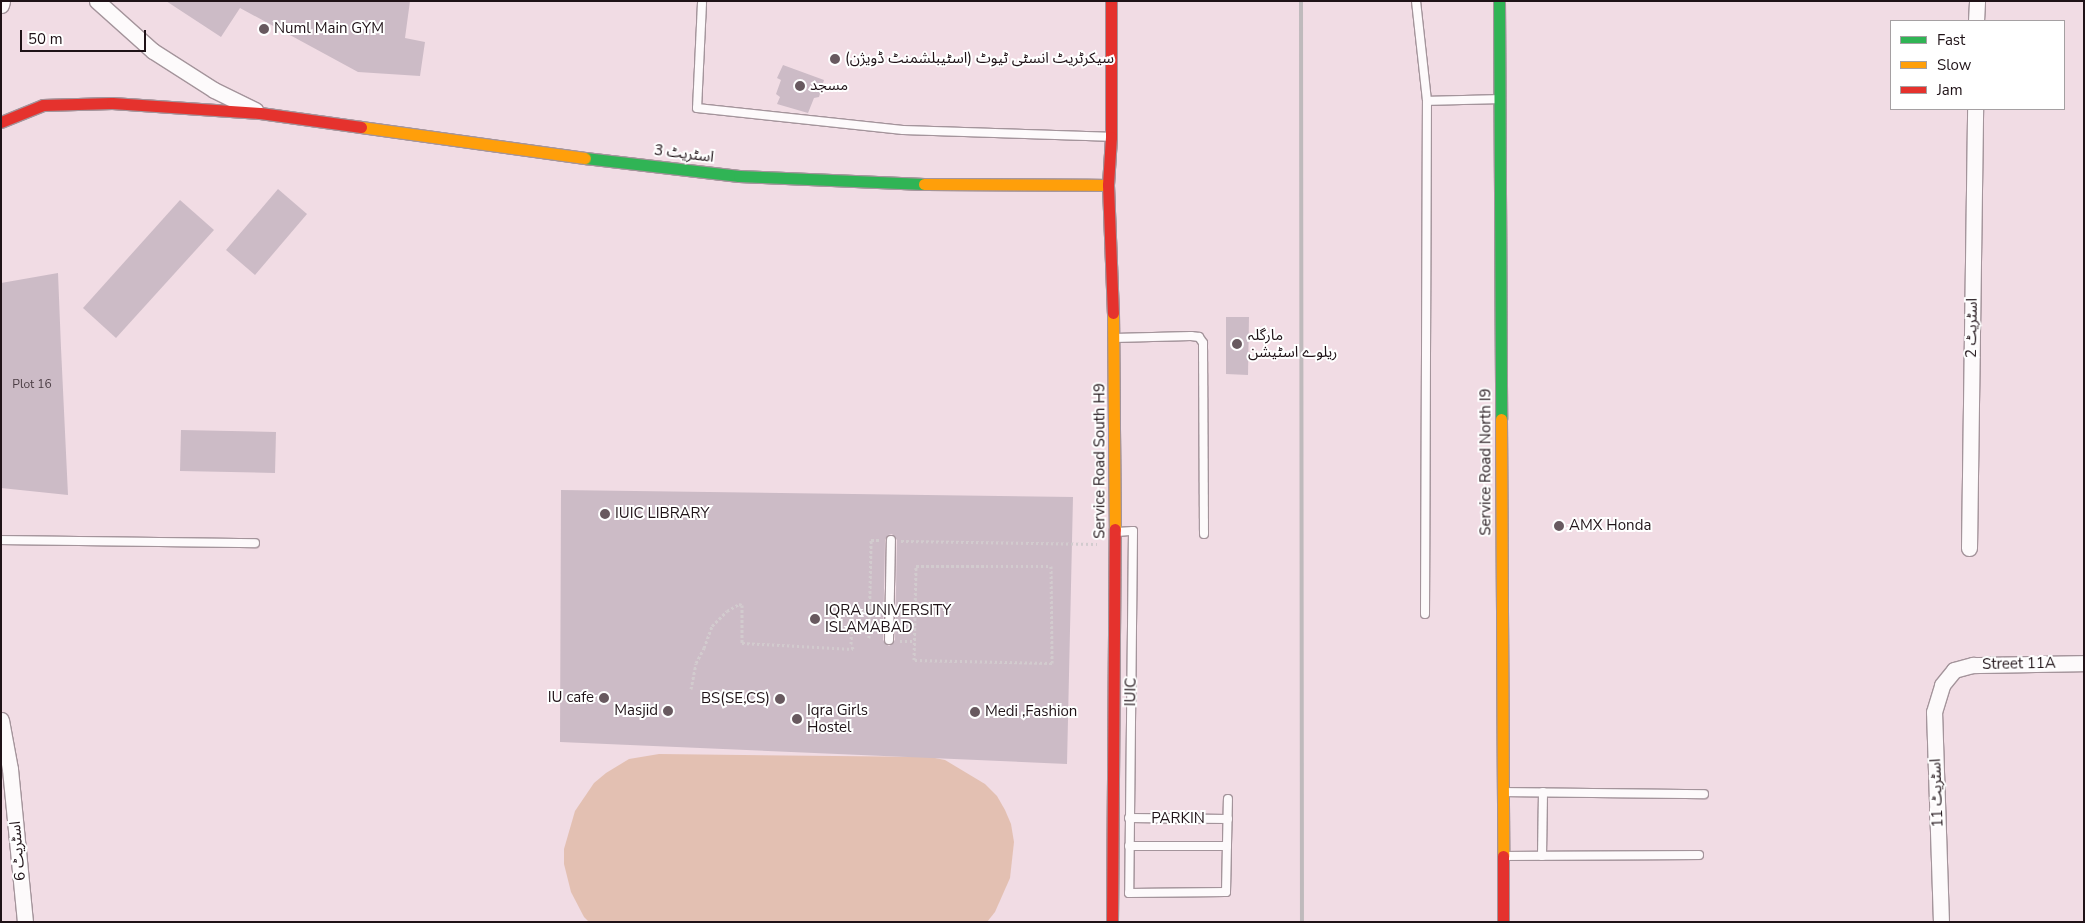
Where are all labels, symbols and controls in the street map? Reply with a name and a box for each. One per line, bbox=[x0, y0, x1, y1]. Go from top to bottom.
scale bar bbox=[22, 20, 149, 52]
place label: Numl Main GYM bbox=[274, 20, 384, 38]
legend bbox=[1890, 20, 2065, 110]
marker: Numl Main GYM bbox=[258, 23, 270, 35]
text: 50 m bbox=[28, 29, 63, 49]
text: Fast bbox=[1937, 30, 1965, 50]
place label: سیکرٹریٹ انسٹی ٹیوٹ (اسٹیبلشمنٹ ڈویژن) bbox=[845, 50, 1114, 68]
marker: سیکرٹریٹ انسٹی ٹیوٹ (اسٹیبلشمنٹ ڈویژن) bbox=[829, 53, 841, 65]
text: Slow bbox=[1937, 55, 1971, 75]
place label: مسجد bbox=[810, 77, 848, 95]
marker: مسجد bbox=[794, 80, 806, 92]
text: Jam bbox=[1937, 80, 1963, 100]
street label: اسٹریٹ 3 bbox=[653, 141, 715, 167]
street label: اسٹریٹ 2 bbox=[1962, 298, 1982, 358]
place label: مارگلہ ریلوے اسٹیشن bbox=[1248, 326, 1337, 361]
marker: مارگلہ ریلوے اسٹیشن bbox=[1230, 337, 1244, 351]
house number: Plot 16 bbox=[12, 378, 52, 392]
street label: Service Road South H9 bbox=[1091, 383, 1109, 539]
street label: Service Road North I9 bbox=[1477, 388, 1495, 536]
place label: IUIC LIBRARY bbox=[615, 505, 709, 523]
marker: IUIC LIBRARY bbox=[599, 508, 611, 520]
place label: AMX Honda bbox=[1569, 517, 1651, 535]
marker: AMX Honda bbox=[1553, 520, 1565, 532]
place label: IQRA UNIVERSITY ISLAMABAD bbox=[825, 601, 951, 636]
marker: IQRA UNIVERSITY ISLAMABAD bbox=[809, 613, 821, 625]
street label: Street 11A bbox=[1982, 654, 2056, 674]
street label: IUIC bbox=[1122, 677, 1140, 707]
place label: IU cafe bbox=[548, 689, 594, 707]
place label: BS(SE,CS) bbox=[701, 690, 770, 708]
marker: IU cafe bbox=[598, 692, 610, 704]
marker: BS(SE,CS) bbox=[774, 693, 786, 705]
place label: Iqra Girls Hostel bbox=[807, 701, 868, 736]
place label: Masjid bbox=[614, 702, 658, 720]
place label: Medi ,Fashion bbox=[985, 703, 1077, 721]
marker: Masjid bbox=[662, 705, 674, 717]
marker: Medi ,Fashion bbox=[969, 706, 981, 718]
marker: Iqra Girls Hostel bbox=[791, 713, 803, 725]
street label: اسٹریٹ 11 bbox=[1927, 758, 1947, 828]
street label: PARKIN bbox=[1151, 810, 1205, 828]
street label: اسٹریٹ 6 bbox=[6, 820, 30, 882]

